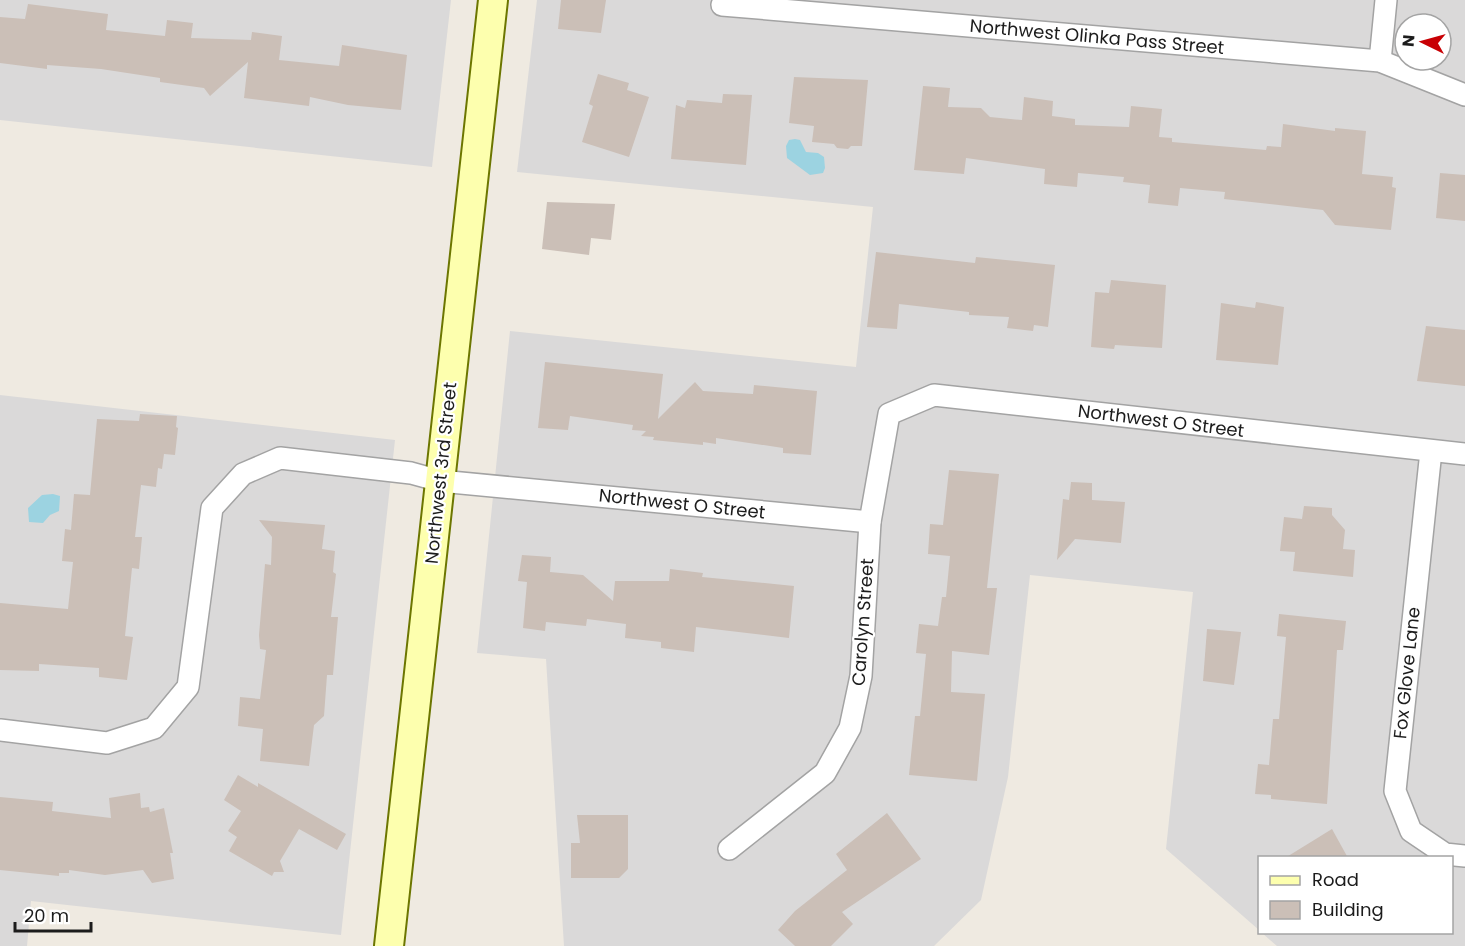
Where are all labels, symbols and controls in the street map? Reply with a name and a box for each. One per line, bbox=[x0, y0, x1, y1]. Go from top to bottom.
north arrow bbox=[1393, 12, 1453, 72]
street label: Northwest Olinka Pass Street bbox=[969, 13, 1225, 60]
text: N bbox=[1397, 34, 1421, 48]
street label: Northwest 3rd Street bbox=[419, 381, 462, 565]
street label: Northwest O Street bbox=[1077, 398, 1246, 443]
street label: Northwest O Street bbox=[598, 482, 767, 525]
street label: Carolyn Street bbox=[846, 557, 879, 687]
street label: Fox Glove Lane bbox=[1387, 606, 1426, 740]
legend bbox=[1258, 856, 1453, 934]
text: Road bbox=[1312, 867, 1359, 892]
scale bar bbox=[15, 895, 92, 933]
text: Building bbox=[1312, 897, 1384, 922]
text: 20 m bbox=[24, 903, 69, 928]

